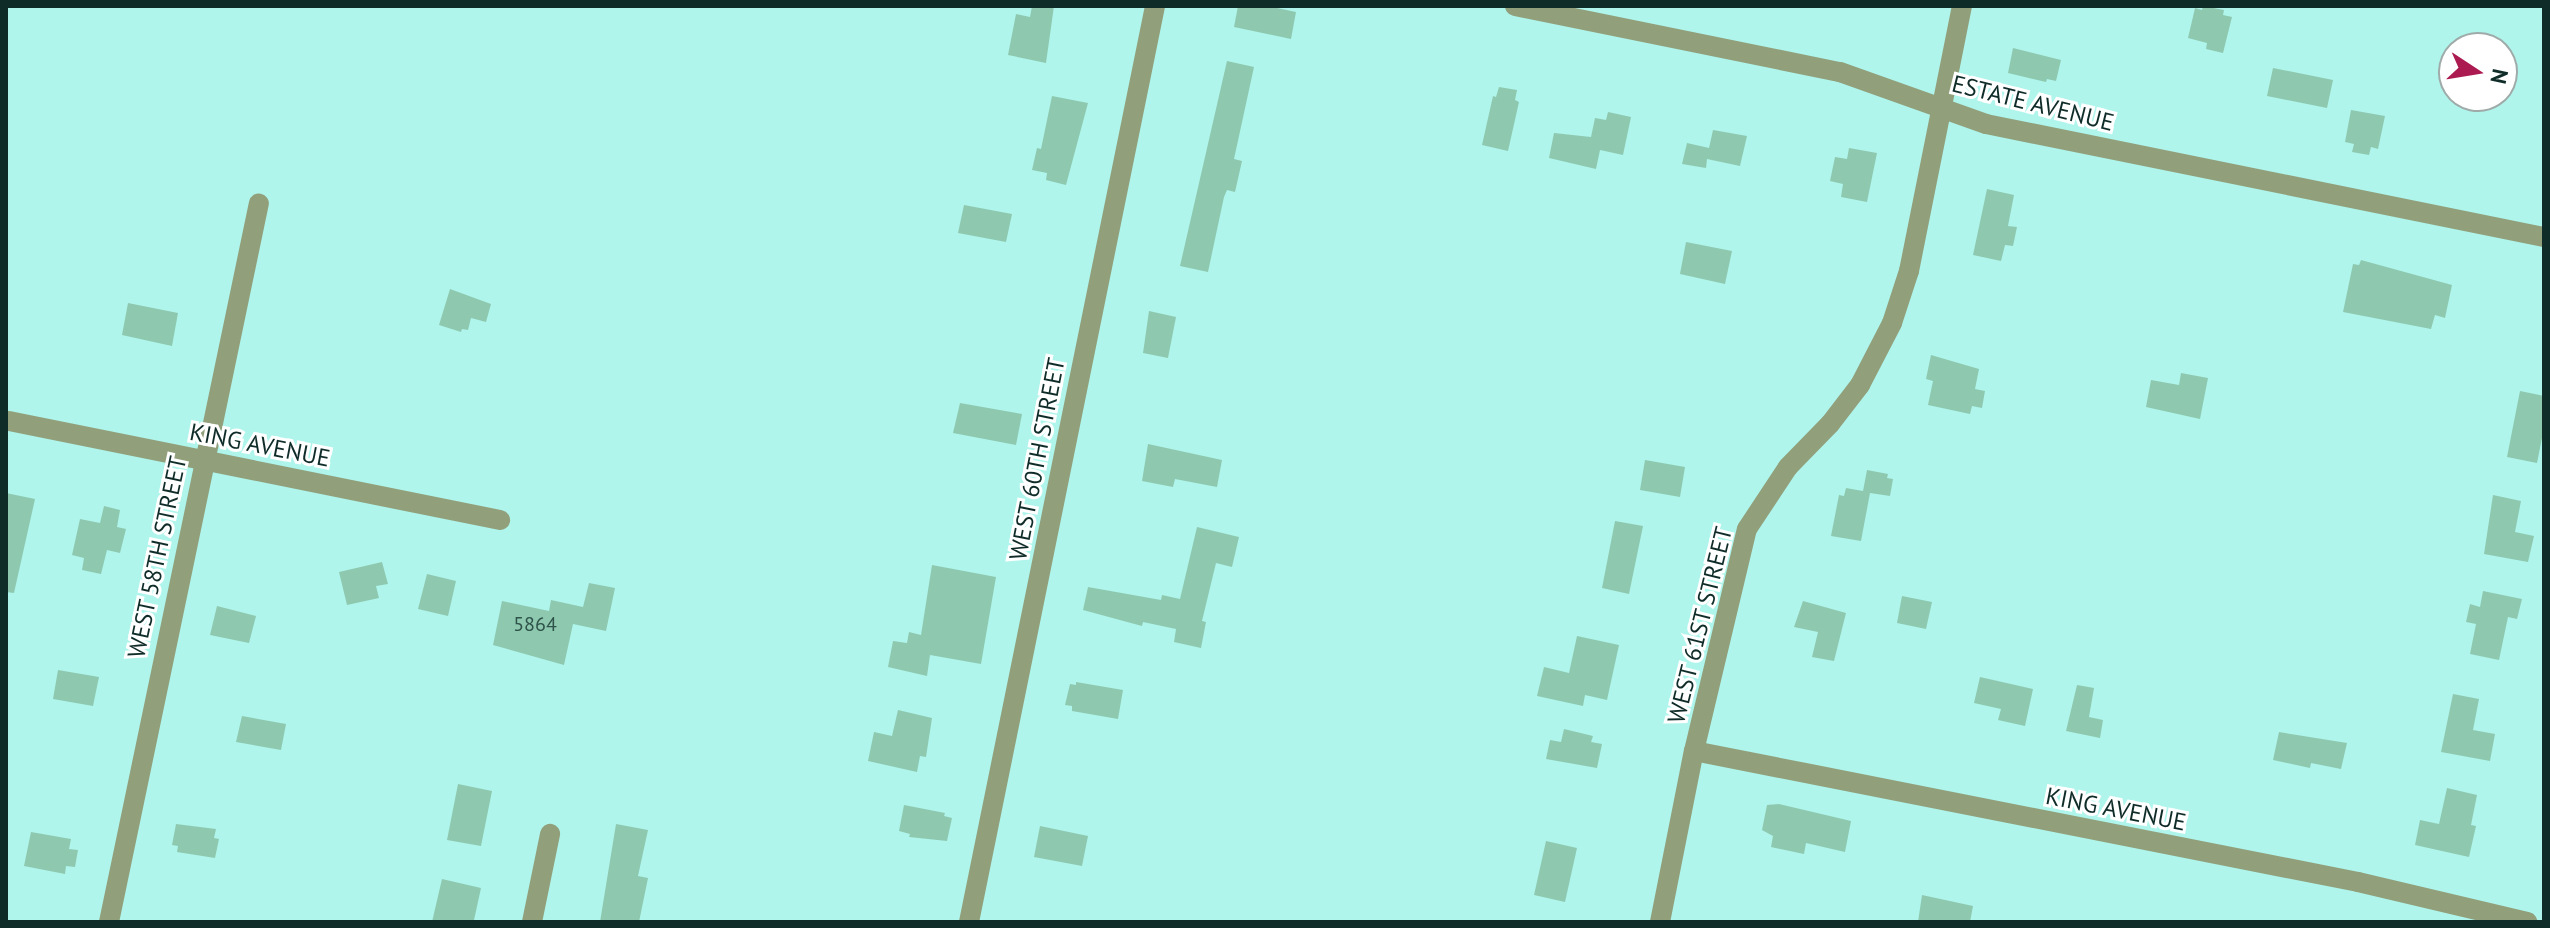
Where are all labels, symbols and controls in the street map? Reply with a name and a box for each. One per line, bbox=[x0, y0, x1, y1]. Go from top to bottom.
north arrow bbox=[2438, 32, 2518, 112]
text: N bbox=[2484, 67, 2515, 87]
street label: ESTATE AVENUE bbox=[1949, 69, 2117, 137]
street label: WEST 60TH STREET bbox=[1003, 355, 1071, 563]
street label: KING AVENUE bbox=[187, 417, 333, 473]
street label: WEST 58TH STREET bbox=[121, 453, 193, 661]
street label: WEST 61ST STREET bbox=[1661, 523, 1739, 727]
house number: 5864 bbox=[513, 612, 557, 636]
street label: KING AVENUE bbox=[2043, 781, 2189, 837]

